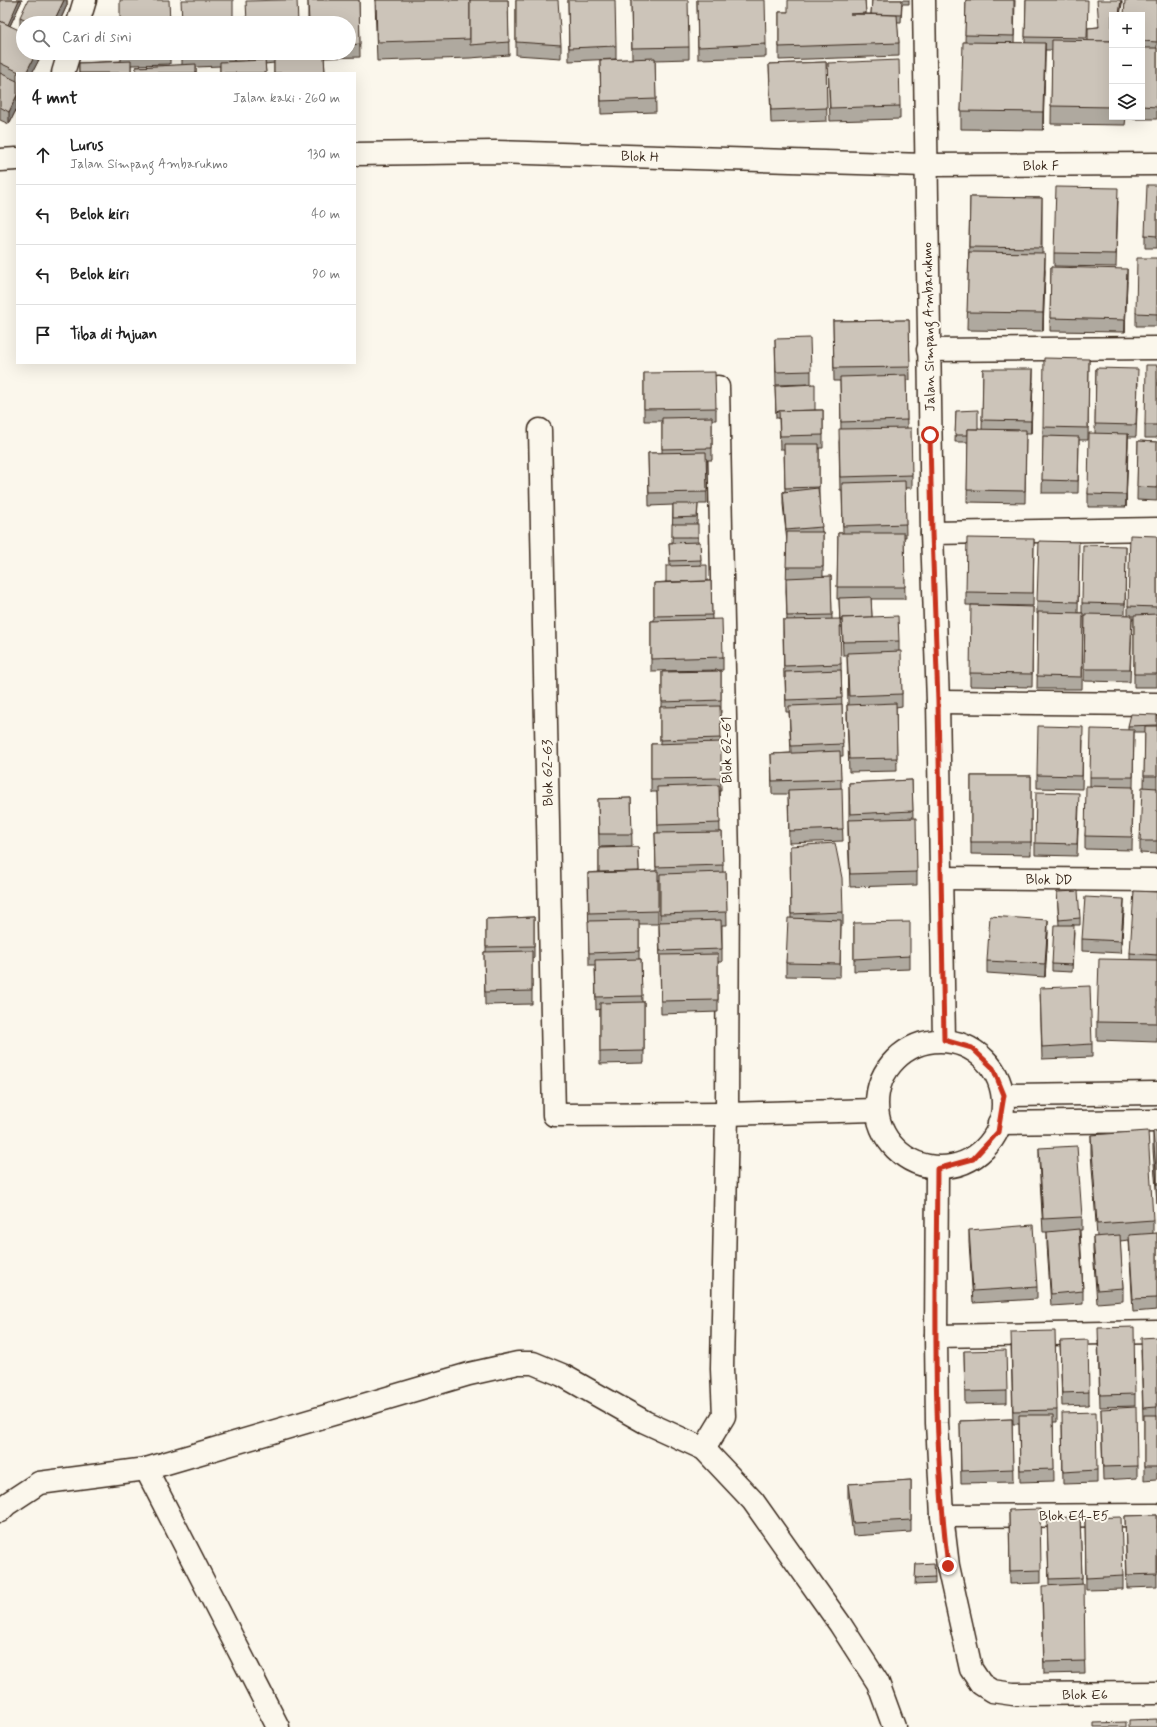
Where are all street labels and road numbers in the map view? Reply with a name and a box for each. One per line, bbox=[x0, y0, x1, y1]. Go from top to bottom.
street label: Blok H bbox=[621, 147, 659, 167]
street label: Blok F bbox=[1023, 157, 1059, 175]
street label: Jalan Simpang Ambarukmo bbox=[919, 242, 941, 412]
street label: Blok G2-G1 bbox=[717, 716, 737, 784]
street label: Blok G2-G3 bbox=[538, 739, 558, 807]
street label: Blok DD bbox=[1025, 871, 1073, 889]
street label: Blok E4-E5 bbox=[1039, 1507, 1109, 1525]
street label: Blok E6 bbox=[1062, 1686, 1108, 1704]

